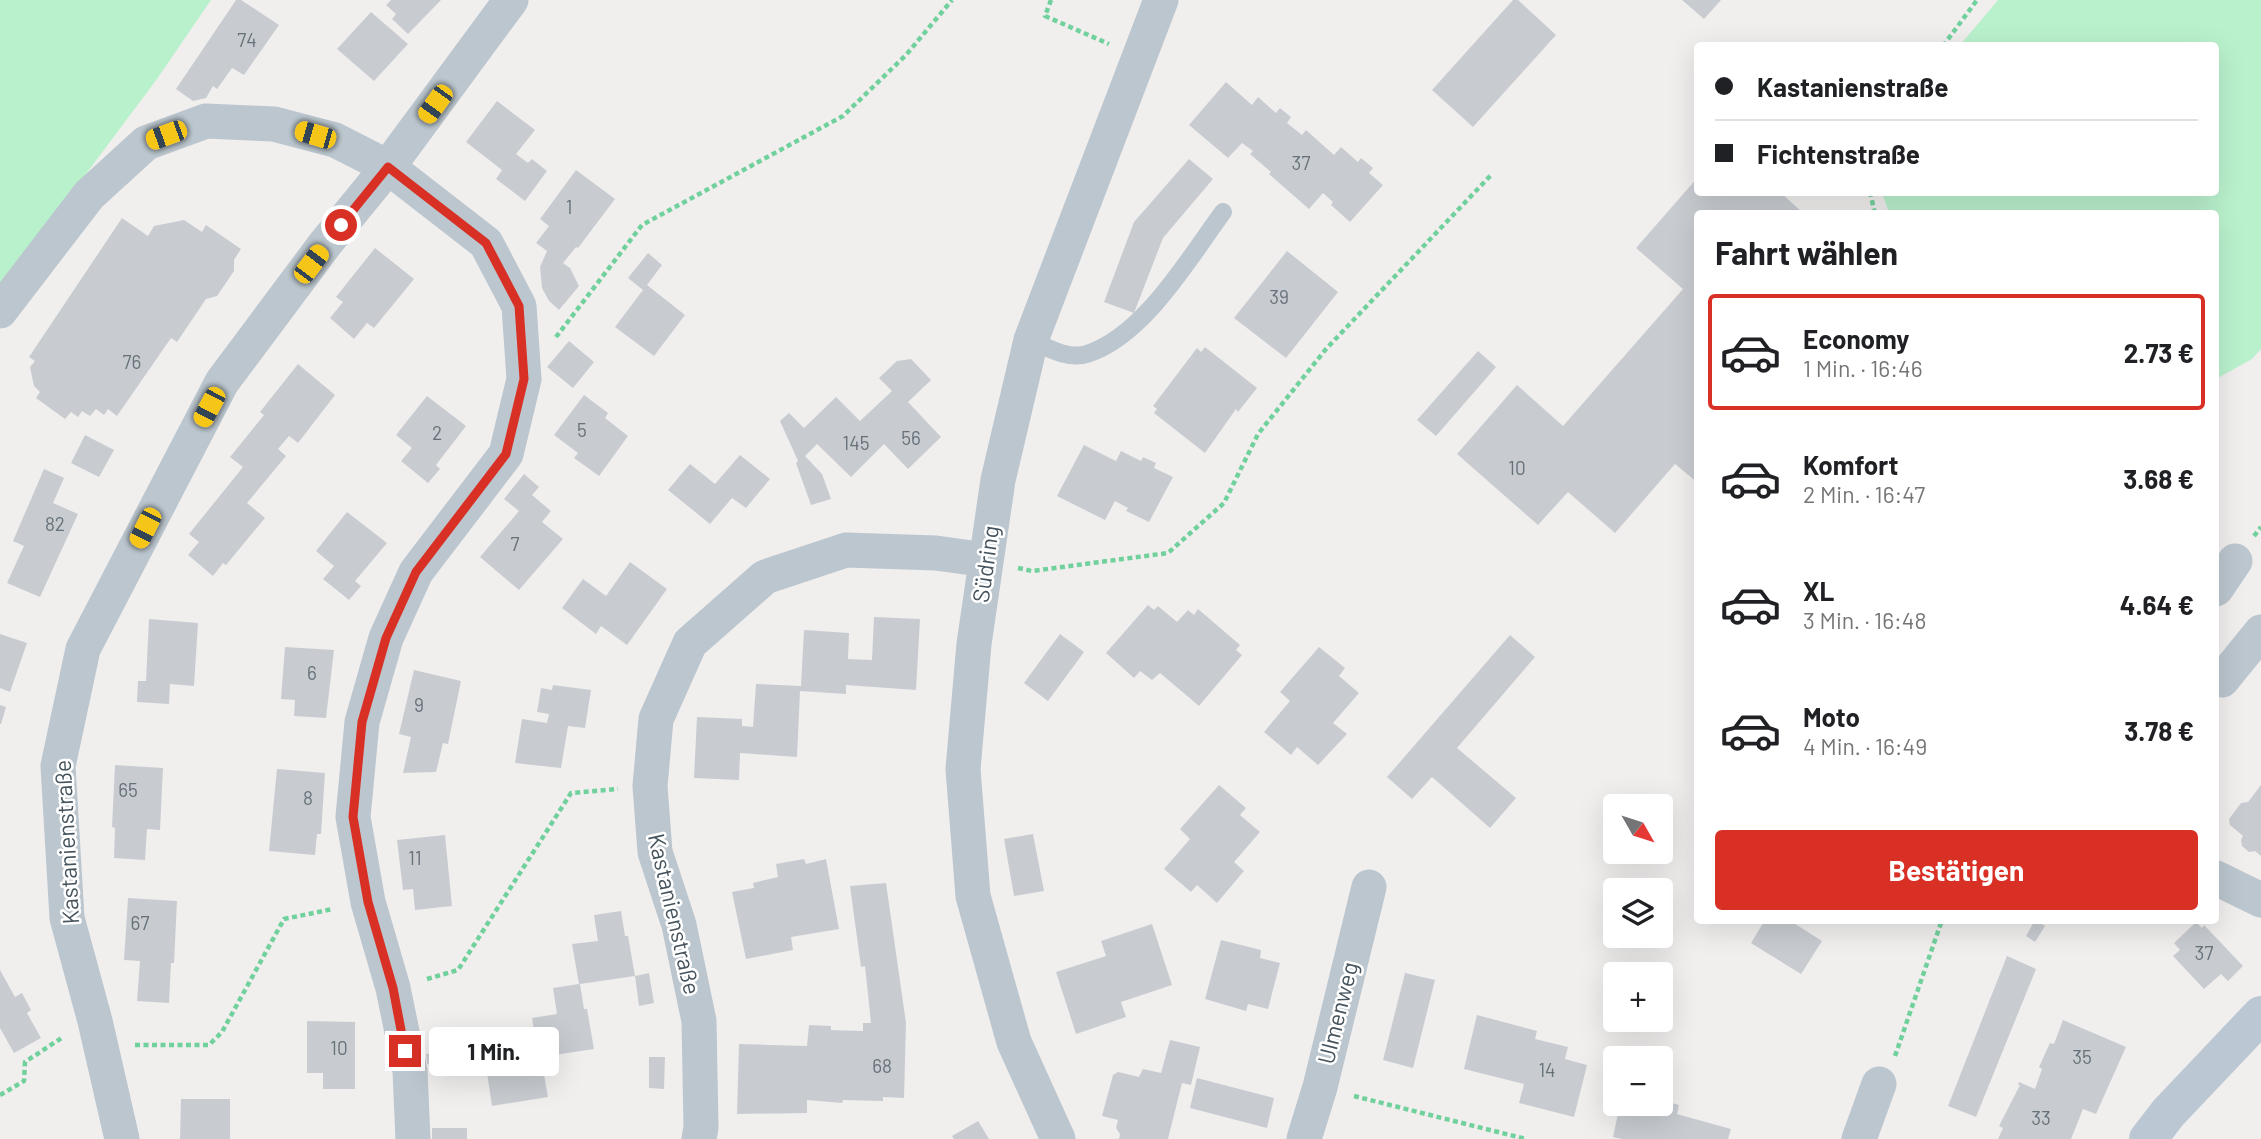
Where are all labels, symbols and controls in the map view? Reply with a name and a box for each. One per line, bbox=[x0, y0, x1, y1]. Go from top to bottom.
house number: 74 bbox=[237, 28, 257, 51]
text: Kastanienstraße bbox=[1757, 71, 1948, 102]
car bbox=[415, 81, 456, 127]
car bbox=[143, 118, 190, 152]
car bbox=[292, 119, 339, 151]
text: Fichtenstraße bbox=[1757, 138, 1920, 169]
house number: 37 bbox=[1292, 151, 1310, 174]
house number: 1 bbox=[566, 195, 572, 218]
route start bbox=[325, 209, 357, 241]
text: Fahrt wählen bbox=[1715, 233, 1898, 271]
car bbox=[290, 241, 333, 287]
house number: 39 bbox=[1269, 285, 1289, 308]
icon: car bbox=[1719, 321, 1782, 384]
text: Economy bbox=[1803, 323, 1909, 354]
text: 2.73 € bbox=[2124, 337, 2194, 368]
house number: 76 bbox=[123, 350, 141, 373]
text: 1 Min. · 16:46 bbox=[1803, 354, 1923, 382]
car bbox=[190, 384, 229, 430]
house number: 5 bbox=[577, 418, 587, 441]
house number: 2 bbox=[432, 421, 442, 444]
house number: 56 bbox=[901, 426, 921, 449]
house number: 145 bbox=[843, 431, 869, 454]
icon: car bbox=[1719, 447, 1782, 510]
text: Komfort bbox=[1803, 449, 1898, 480]
house number: 10 bbox=[1508, 456, 1526, 479]
text: 3.68 € bbox=[2123, 463, 2194, 494]
text: 2 Min. · 16:47 bbox=[1803, 480, 1925, 508]
car bbox=[127, 505, 164, 551]
house number: 82 bbox=[45, 512, 65, 535]
street label: Südring bbox=[966, 524, 1004, 604]
house number: 7 bbox=[511, 532, 520, 555]
icon: car bbox=[1719, 573, 1782, 636]
text: XL bbox=[1803, 575, 1834, 606]
text: 4.64 € bbox=[2120, 589, 2194, 620]
text: 3 Min. · 16:48 bbox=[1803, 606, 1926, 634]
house number: 6 bbox=[307, 661, 317, 684]
house number: 9 bbox=[414, 693, 424, 716]
icon: car bbox=[1719, 699, 1782, 762]
text: Moto bbox=[1803, 701, 1860, 732]
text: 3.78 € bbox=[2124, 715, 2194, 746]
text: 4 Min. · 16:49 bbox=[1803, 732, 1927, 760]
street label: Kastanienstraße bbox=[48, 759, 84, 925]
house number: 65 bbox=[118, 778, 138, 801]
house number: 8 bbox=[303, 786, 313, 809]
north arrow bbox=[1603, 794, 1673, 864]
map controls bbox=[1603, 794, 1673, 1116]
button: Bestätigen bbox=[1715, 830, 2198, 910]
street label: Kastanienstraße bbox=[643, 831, 707, 997]
house number: 11 bbox=[408, 846, 422, 869]
button: layers bbox=[1603, 878, 1673, 948]
house number: 67 bbox=[131, 911, 149, 934]
house number: 37 bbox=[2195, 941, 2213, 964]
street label: Ulmenweg bbox=[1311, 959, 1363, 1067]
button: + bbox=[1603, 962, 1673, 1032]
callout: 1 Min. bbox=[430, 1026, 559, 1076]
route end bbox=[389, 1035, 421, 1067]
house number: 10 bbox=[330, 1036, 348, 1059]
text: 1 Min. bbox=[467, 1037, 521, 1065]
house number: 35 bbox=[2072, 1045, 2092, 1068]
button: − bbox=[1603, 1046, 1673, 1116]
house number: 68 bbox=[872, 1054, 892, 1077]
house number: 14 bbox=[1538, 1058, 1556, 1081]
house number: 33 bbox=[2031, 1106, 2051, 1129]

